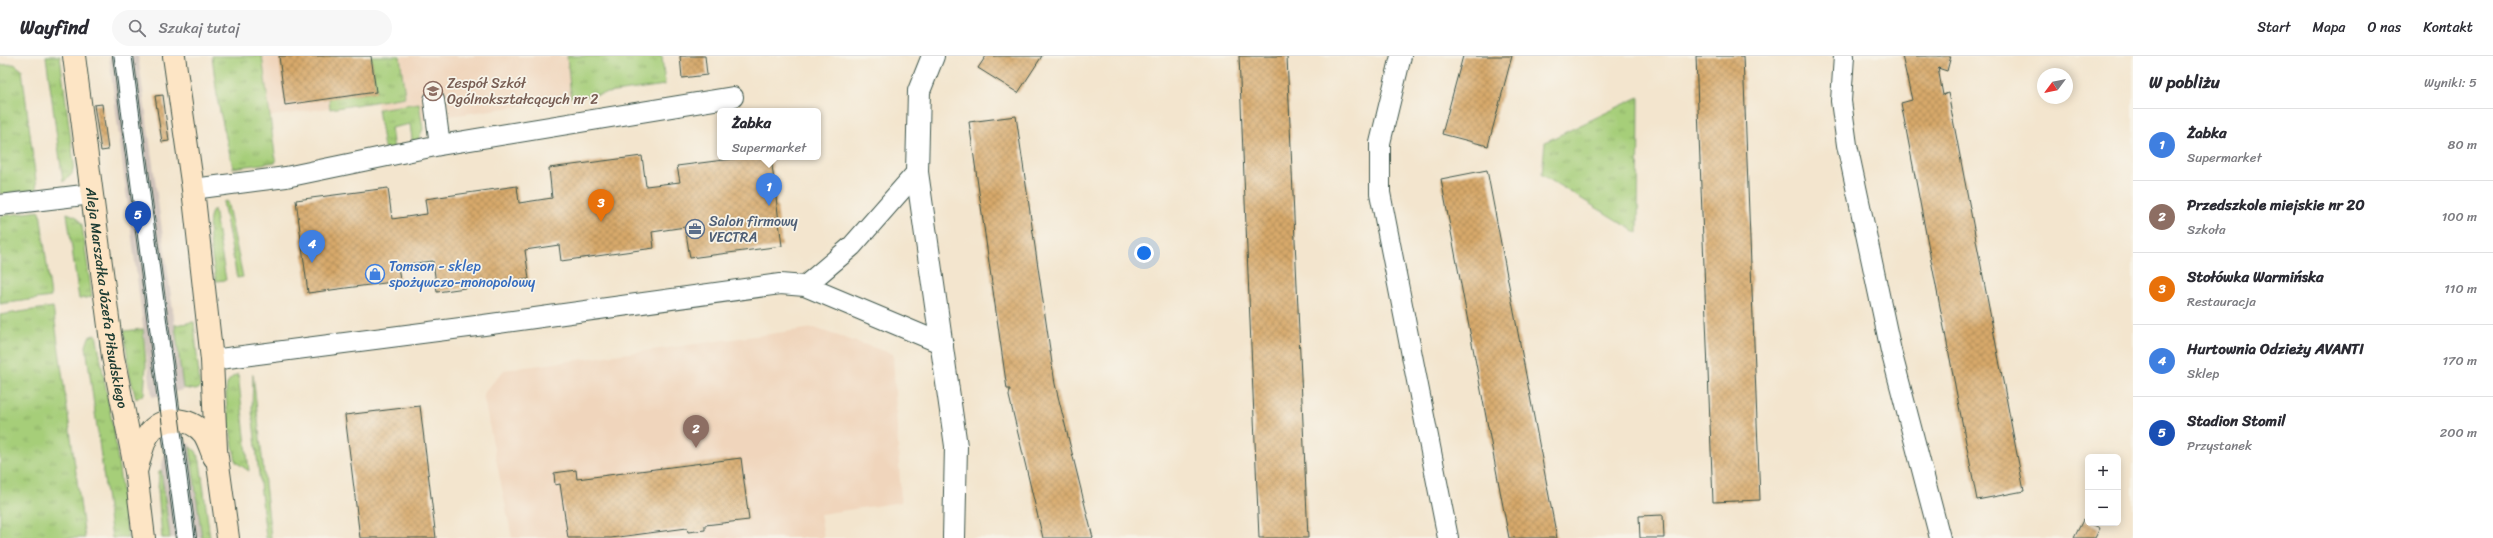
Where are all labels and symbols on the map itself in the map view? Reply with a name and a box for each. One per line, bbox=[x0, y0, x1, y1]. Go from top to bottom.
north arrow bbox=[2037, 68, 2073, 104]
place label: Zespół Szkół Ogólnokształcących nr 2 bbox=[447, 71, 598, 112]
school or university icon: Zespół Szkół Ogólnokształcących nr 2 bbox=[422, 80, 444, 102]
pin: 1 bbox=[756, 173, 782, 206]
street label: Aleja Marszałka Józefa Piłsudskiego bbox=[78, 185, 135, 411]
pin: 3 bbox=[588, 189, 614, 222]
pin: 5 bbox=[125, 201, 151, 234]
place label: Salon firmowy VECTRA bbox=[709, 209, 799, 250]
office icon: Salon firmowy VECTRA bbox=[684, 218, 706, 240]
pin: 4 bbox=[299, 230, 325, 263]
your location bbox=[1134, 243, 1154, 263]
place label: Tomson - sklep spożywczo-monopolowy bbox=[388, 254, 536, 295]
shop icon: Tomson - sklep spożywczo-monopolowy bbox=[364, 263, 386, 285]
pin: 2 bbox=[683, 415, 709, 448]

